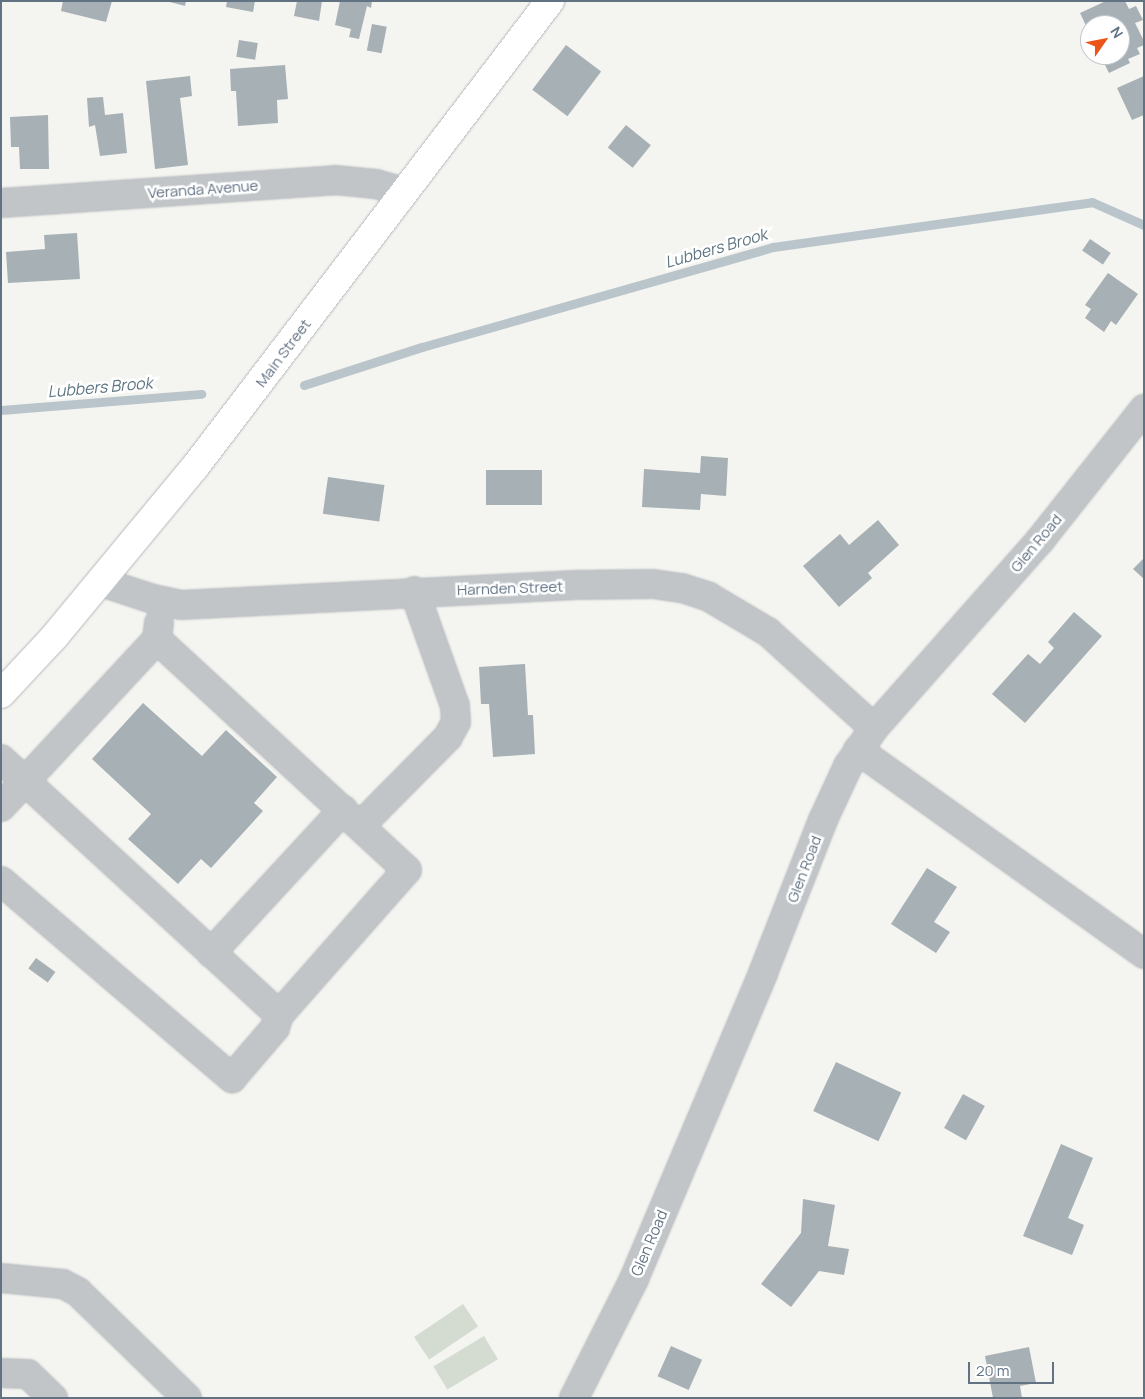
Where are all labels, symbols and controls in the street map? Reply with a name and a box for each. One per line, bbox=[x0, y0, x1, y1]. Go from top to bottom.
north arrow bbox=[1080, 15, 1130, 65]
text: N bbox=[1106, 23, 1128, 41]
street label: Veranda Avenue bbox=[147, 176, 259, 202]
water label: Lubbers Brook bbox=[663, 224, 769, 272]
street label: Main Street bbox=[252, 315, 314, 391]
water label: Lubbers Brook bbox=[47, 373, 153, 401]
street label: Glen Road bbox=[1007, 510, 1065, 576]
street label: Harnden Street bbox=[457, 577, 563, 599]
street label: Glen Road bbox=[783, 833, 825, 905]
street label: Glen Road bbox=[627, 1207, 671, 1279]
scale bar bbox=[970, 1352, 1056, 1384]
text: 20 m bbox=[976, 1360, 1009, 1381]

